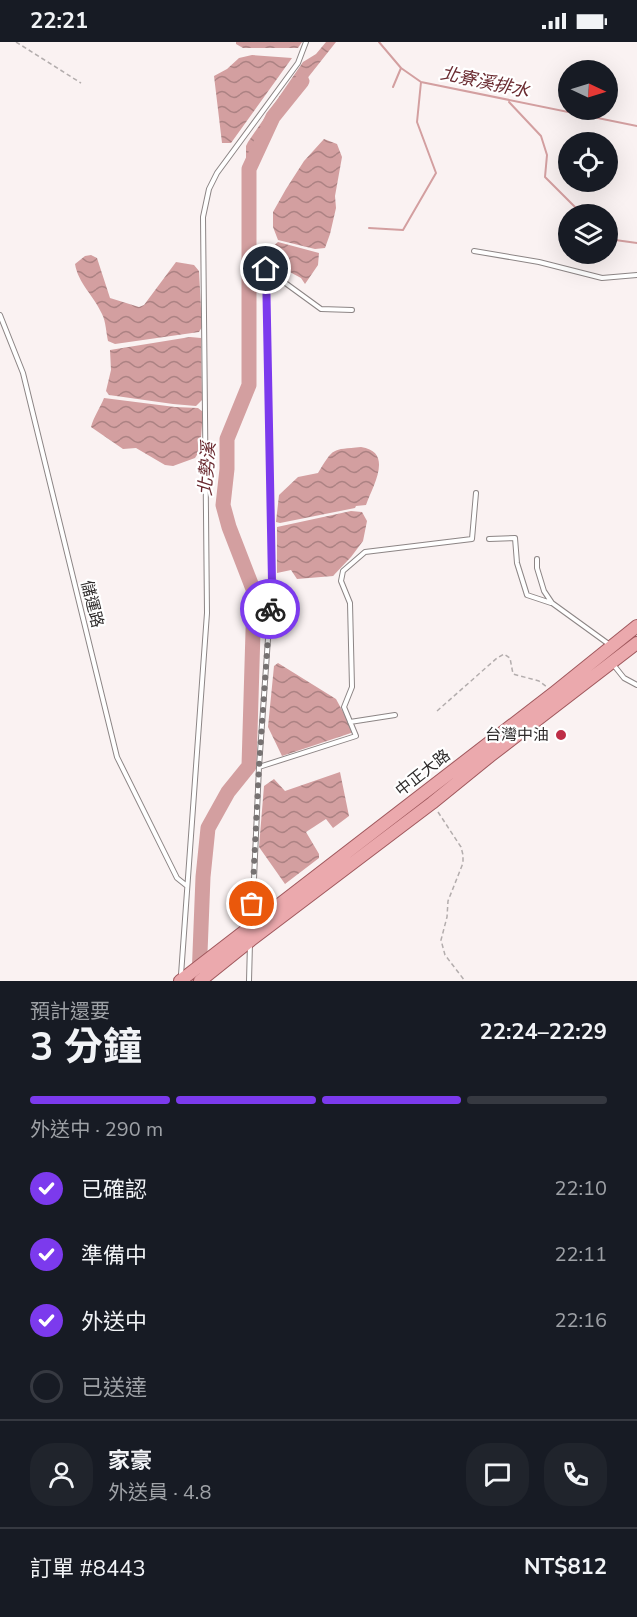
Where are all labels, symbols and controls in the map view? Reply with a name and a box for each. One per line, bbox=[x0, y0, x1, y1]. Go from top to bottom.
text: 22:21 bbox=[30, 6, 88, 36]
north arrow bbox=[558, 60, 618, 120]
map controls bbox=[558, 60, 618, 264]
water label: 北寮溪排水 bbox=[438, 61, 532, 103]
button: locate bbox=[558, 132, 618, 192]
button: layers bbox=[558, 204, 618, 264]
pin bbox=[240, 243, 291, 294]
icon: home bbox=[249, 252, 282, 285]
water label: 北勢溪 bbox=[193, 438, 221, 497]
street label: 儲運路 bbox=[76, 578, 108, 630]
courier bbox=[240, 579, 300, 639]
icon: bike bbox=[254, 593, 287, 626]
place label: 台灣中油 bbox=[485, 724, 549, 746]
marker: 台灣中油 bbox=[554, 728, 568, 742]
street label: 中正大路 bbox=[391, 745, 455, 801]
pin bbox=[226, 878, 277, 929]
icon: bag bbox=[235, 887, 268, 920]
text: 預計還要 bbox=[30, 998, 110, 1025]
text: 22:24–22:29 bbox=[479, 1017, 607, 1047]
text: 3 分鐘 bbox=[30, 1021, 142, 1074]
text: 外送中 · 290 m bbox=[30, 1116, 163, 1143]
icon: check bbox=[30, 1172, 63, 1205]
text: 已確認 bbox=[81, 1175, 147, 1205]
text: 22:10 bbox=[554, 1175, 607, 1202]
icon: check bbox=[30, 1238, 63, 1271]
text: 準備中 bbox=[81, 1241, 147, 1271]
text: 22:11 bbox=[554, 1241, 607, 1268]
icon: check bbox=[30, 1304, 63, 1337]
text: 外送中 bbox=[81, 1307, 147, 1337]
text: 22:16 bbox=[554, 1307, 607, 1334]
text: 已送達 bbox=[81, 1373, 147, 1403]
button: person bbox=[30, 1443, 93, 1506]
button: chat bbox=[466, 1443, 529, 1506]
button: phone bbox=[544, 1443, 607, 1506]
text: 家豪 bbox=[108, 1446, 152, 1476]
text: 外送員 · 4.8 bbox=[108, 1479, 211, 1506]
text: NT$812 bbox=[524, 1552, 607, 1582]
text: 訂單 #8443 bbox=[30, 1554, 146, 1584]

